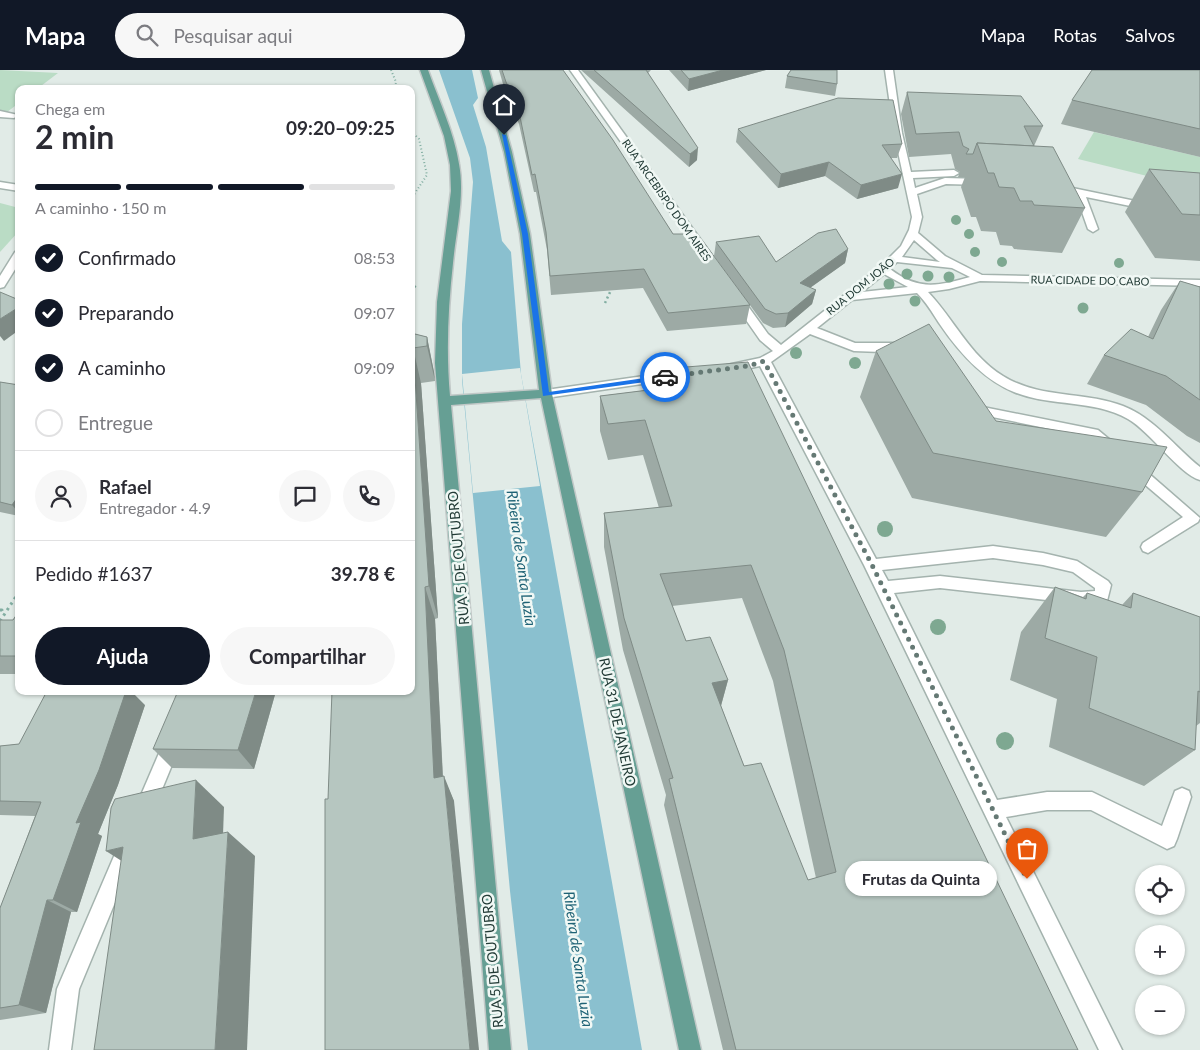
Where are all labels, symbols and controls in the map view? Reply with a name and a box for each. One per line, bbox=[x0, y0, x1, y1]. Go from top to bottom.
search box bbox=[115, 13, 465, 58]
text: Mapa bbox=[25, 21, 85, 50]
icon: search bbox=[133, 21, 161, 49]
text: Pesquisar aqui bbox=[173, 24, 293, 47]
text: Mapa bbox=[981, 24, 1025, 46]
text: Rotas bbox=[1053, 24, 1097, 46]
text: Salvos bbox=[1125, 24, 1175, 46]
pin bbox=[483, 84, 525, 135]
icon: home bbox=[490, 91, 518, 119]
text: Chega em bbox=[35, 99, 105, 118]
text: 09:20–09:25 bbox=[286, 116, 395, 139]
text: 2 min bbox=[35, 117, 114, 156]
street label: RUA ARCEBISPO DOM AIRES bbox=[620, 136, 714, 264]
text: A caminho · 150 m bbox=[35, 198, 166, 217]
icon: check bbox=[35, 244, 63, 272]
text: Confirmado bbox=[78, 246, 176, 269]
text: 08:53 bbox=[354, 248, 395, 267]
street label: RUA DOM JOÃO bbox=[823, 254, 897, 317]
street label: RUA CIDADE DO CABO bbox=[1030, 272, 1150, 288]
icon: check bbox=[35, 299, 63, 327]
text: Preparando bbox=[78, 301, 174, 324]
text: 09:07 bbox=[354, 303, 395, 322]
courier bbox=[640, 352, 690, 402]
icon: check bbox=[35, 354, 63, 382]
text: A caminho bbox=[78, 356, 166, 379]
text: 09:09 bbox=[354, 358, 395, 377]
icon: car bbox=[651, 363, 679, 391]
text: Entregue bbox=[78, 411, 153, 434]
button: person bbox=[35, 470, 87, 522]
button: chat bbox=[279, 470, 331, 522]
button: phone bbox=[343, 470, 395, 522]
text: Rafael bbox=[99, 475, 152, 498]
water label: Ribeira de Santa Luzia bbox=[504, 489, 540, 627]
street label: RUA 5 DE OUTUBRO bbox=[444, 490, 472, 626]
text: Entregador · 4.9 bbox=[99, 498, 211, 517]
text: Pedido #1637 bbox=[35, 562, 153, 585]
text: 39.78 € bbox=[331, 562, 395, 585]
button: Ajuda bbox=[35, 627, 210, 685]
button: Compartilhar bbox=[220, 627, 395, 685]
street label: RUA 31 DE JANEIRO bbox=[596, 656, 640, 788]
pin bbox=[1006, 828, 1048, 879]
icon: bag bbox=[1013, 835, 1041, 863]
callout: Frutas da Quinta bbox=[844, 862, 997, 896]
map controls bbox=[1135, 865, 1185, 1035]
button: locate bbox=[1135, 865, 1185, 915]
text: Frutas da Quinta bbox=[862, 869, 980, 888]
water label: Ribeira de Santa Luzia bbox=[561, 890, 597, 1028]
street label: RUA 5 DE OUTUBRO bbox=[478, 893, 506, 1029]
button: + bbox=[1135, 925, 1185, 975]
button: − bbox=[1135, 985, 1185, 1035]

